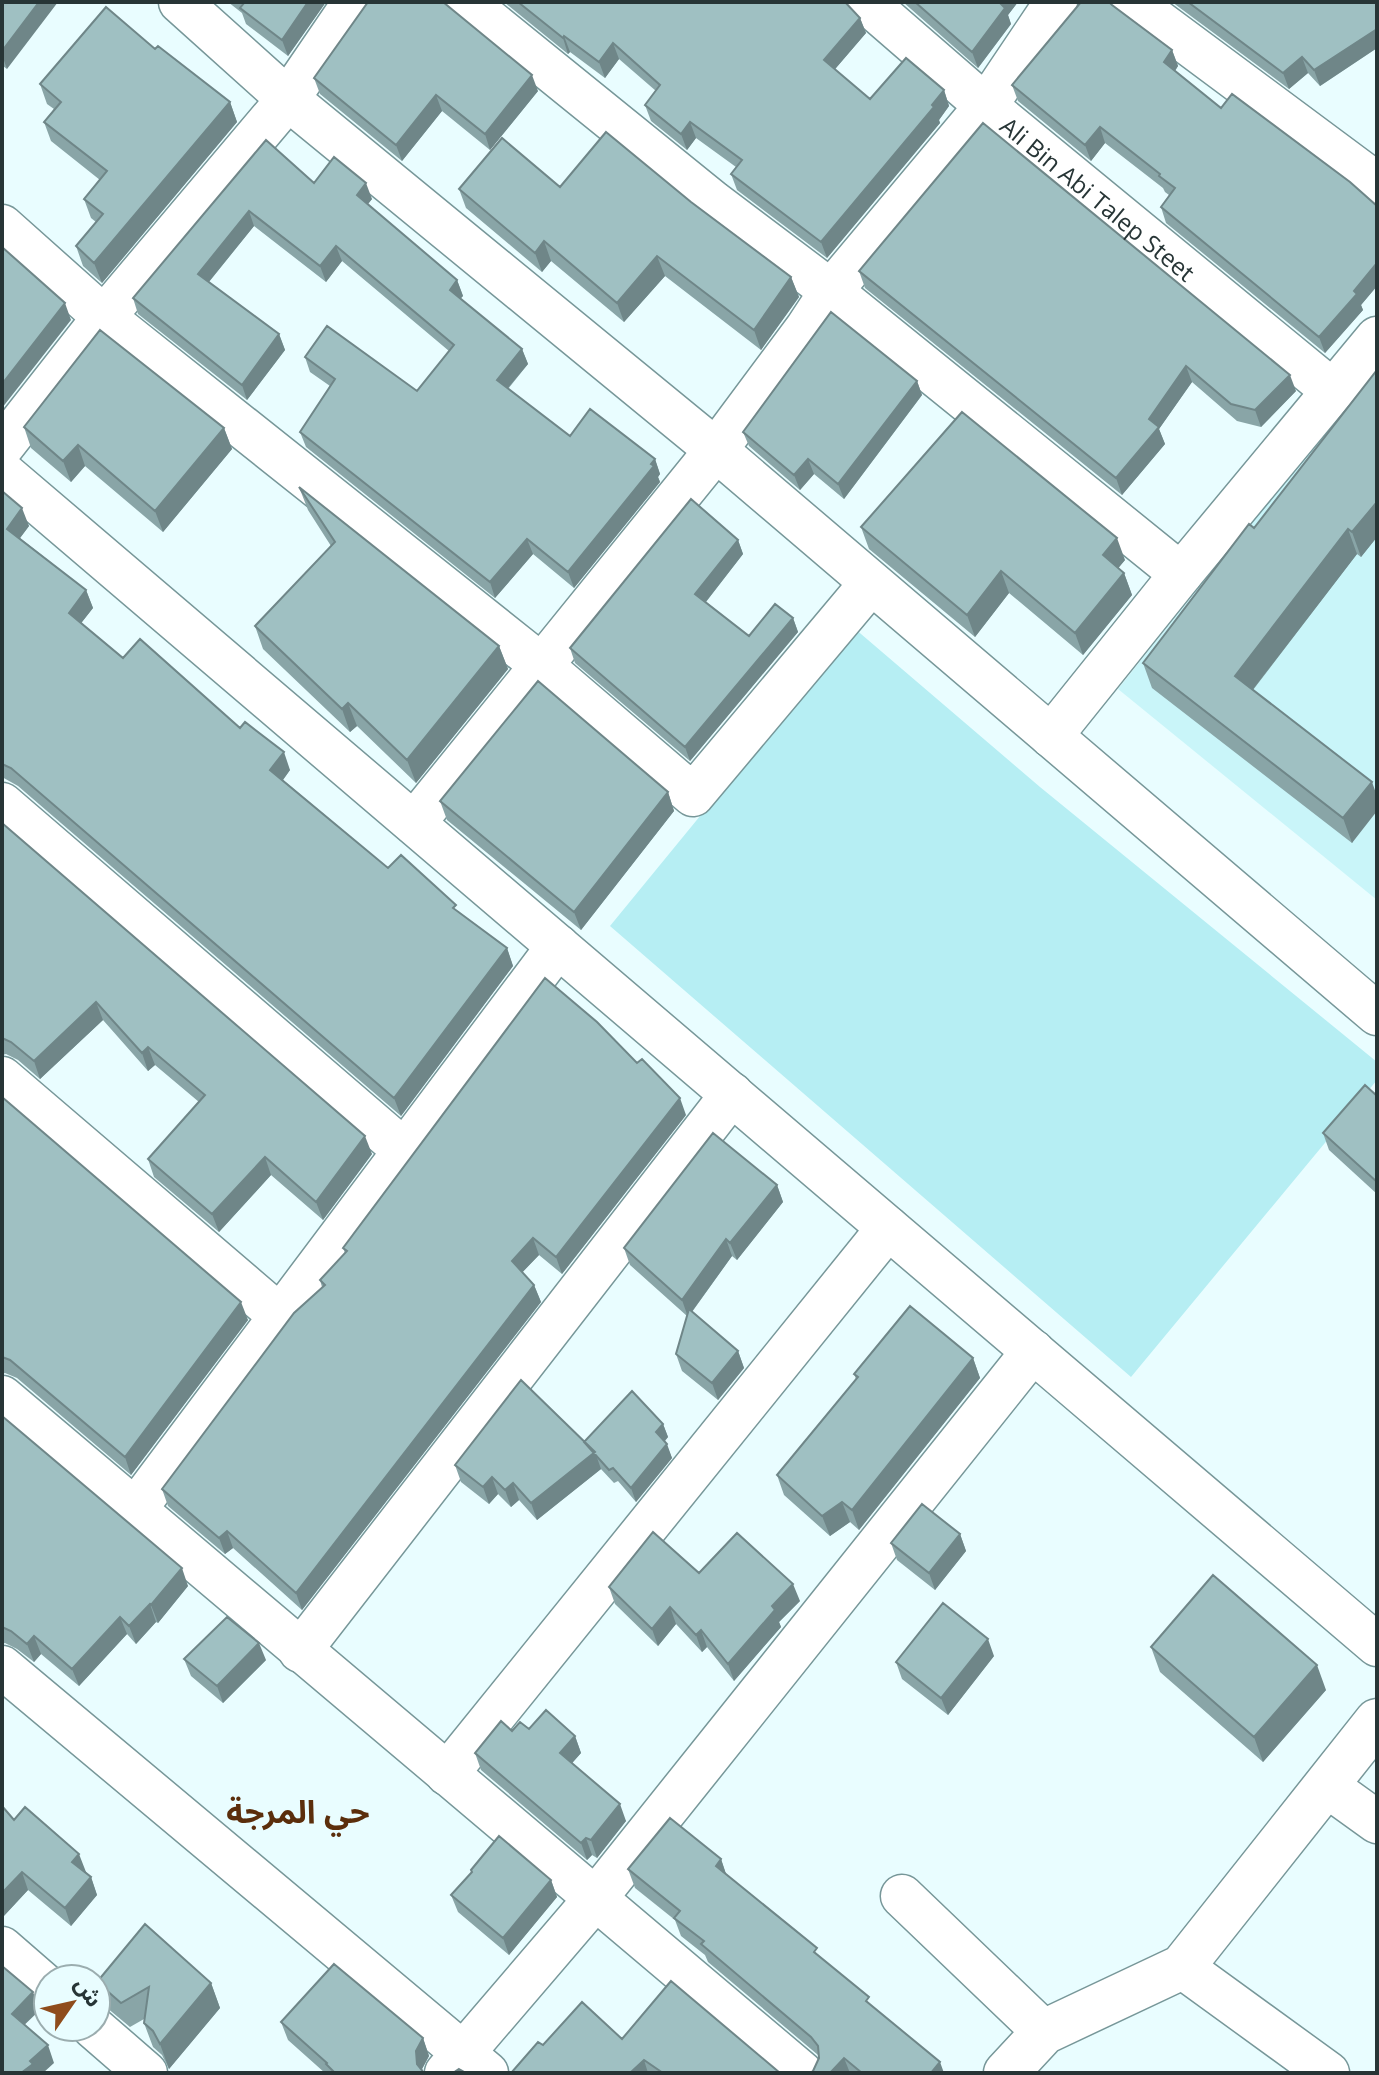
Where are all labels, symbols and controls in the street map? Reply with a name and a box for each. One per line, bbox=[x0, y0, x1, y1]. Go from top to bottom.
street label: Ali Bin Abi Talep Steet bbox=[994, 108, 1202, 288]
district label: حي المرجة bbox=[226, 1789, 370, 1837]
north arrow bbox=[32, 1963, 112, 2043]
text: ش bbox=[69, 1970, 110, 2012]

